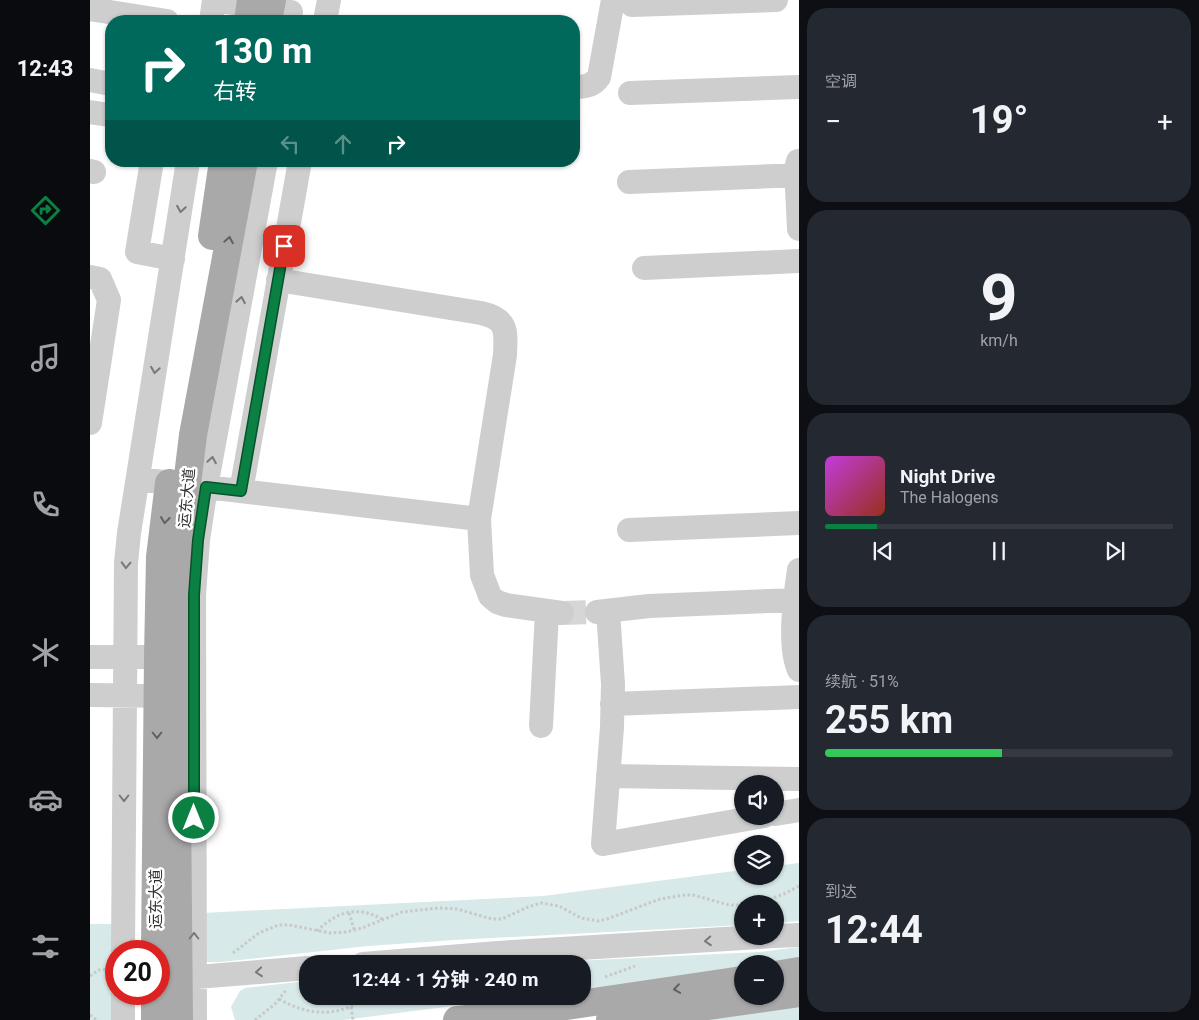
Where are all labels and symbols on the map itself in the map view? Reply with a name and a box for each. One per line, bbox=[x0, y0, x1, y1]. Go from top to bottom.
one-way arrow bbox=[176, 205, 186, 214]
pin bbox=[263, 225, 305, 267]
one-way arrow bbox=[224, 236, 234, 245]
one-way arrow bbox=[235, 296, 245, 305]
one-way arrow bbox=[150, 366, 161, 374]
one-way arrow bbox=[206, 456, 216, 464]
street label: 运东大道 bbox=[175, 467, 199, 529]
one-way arrow bbox=[160, 516, 171, 524]
one-way arrow bbox=[121, 561, 132, 569]
one-way arrow bbox=[152, 732, 162, 739]
position arrow bbox=[167, 791, 219, 843]
one-way arrow bbox=[119, 794, 129, 802]
street label: 运东大道 bbox=[147, 869, 165, 929]
one-way arrow bbox=[189, 932, 199, 940]
one-way arrow bbox=[704, 935, 712, 946]
speed limit sign: 20 bbox=[105, 940, 170, 1005]
one-way arrow bbox=[255, 966, 263, 977]
one-way arrow bbox=[673, 984, 681, 994]

